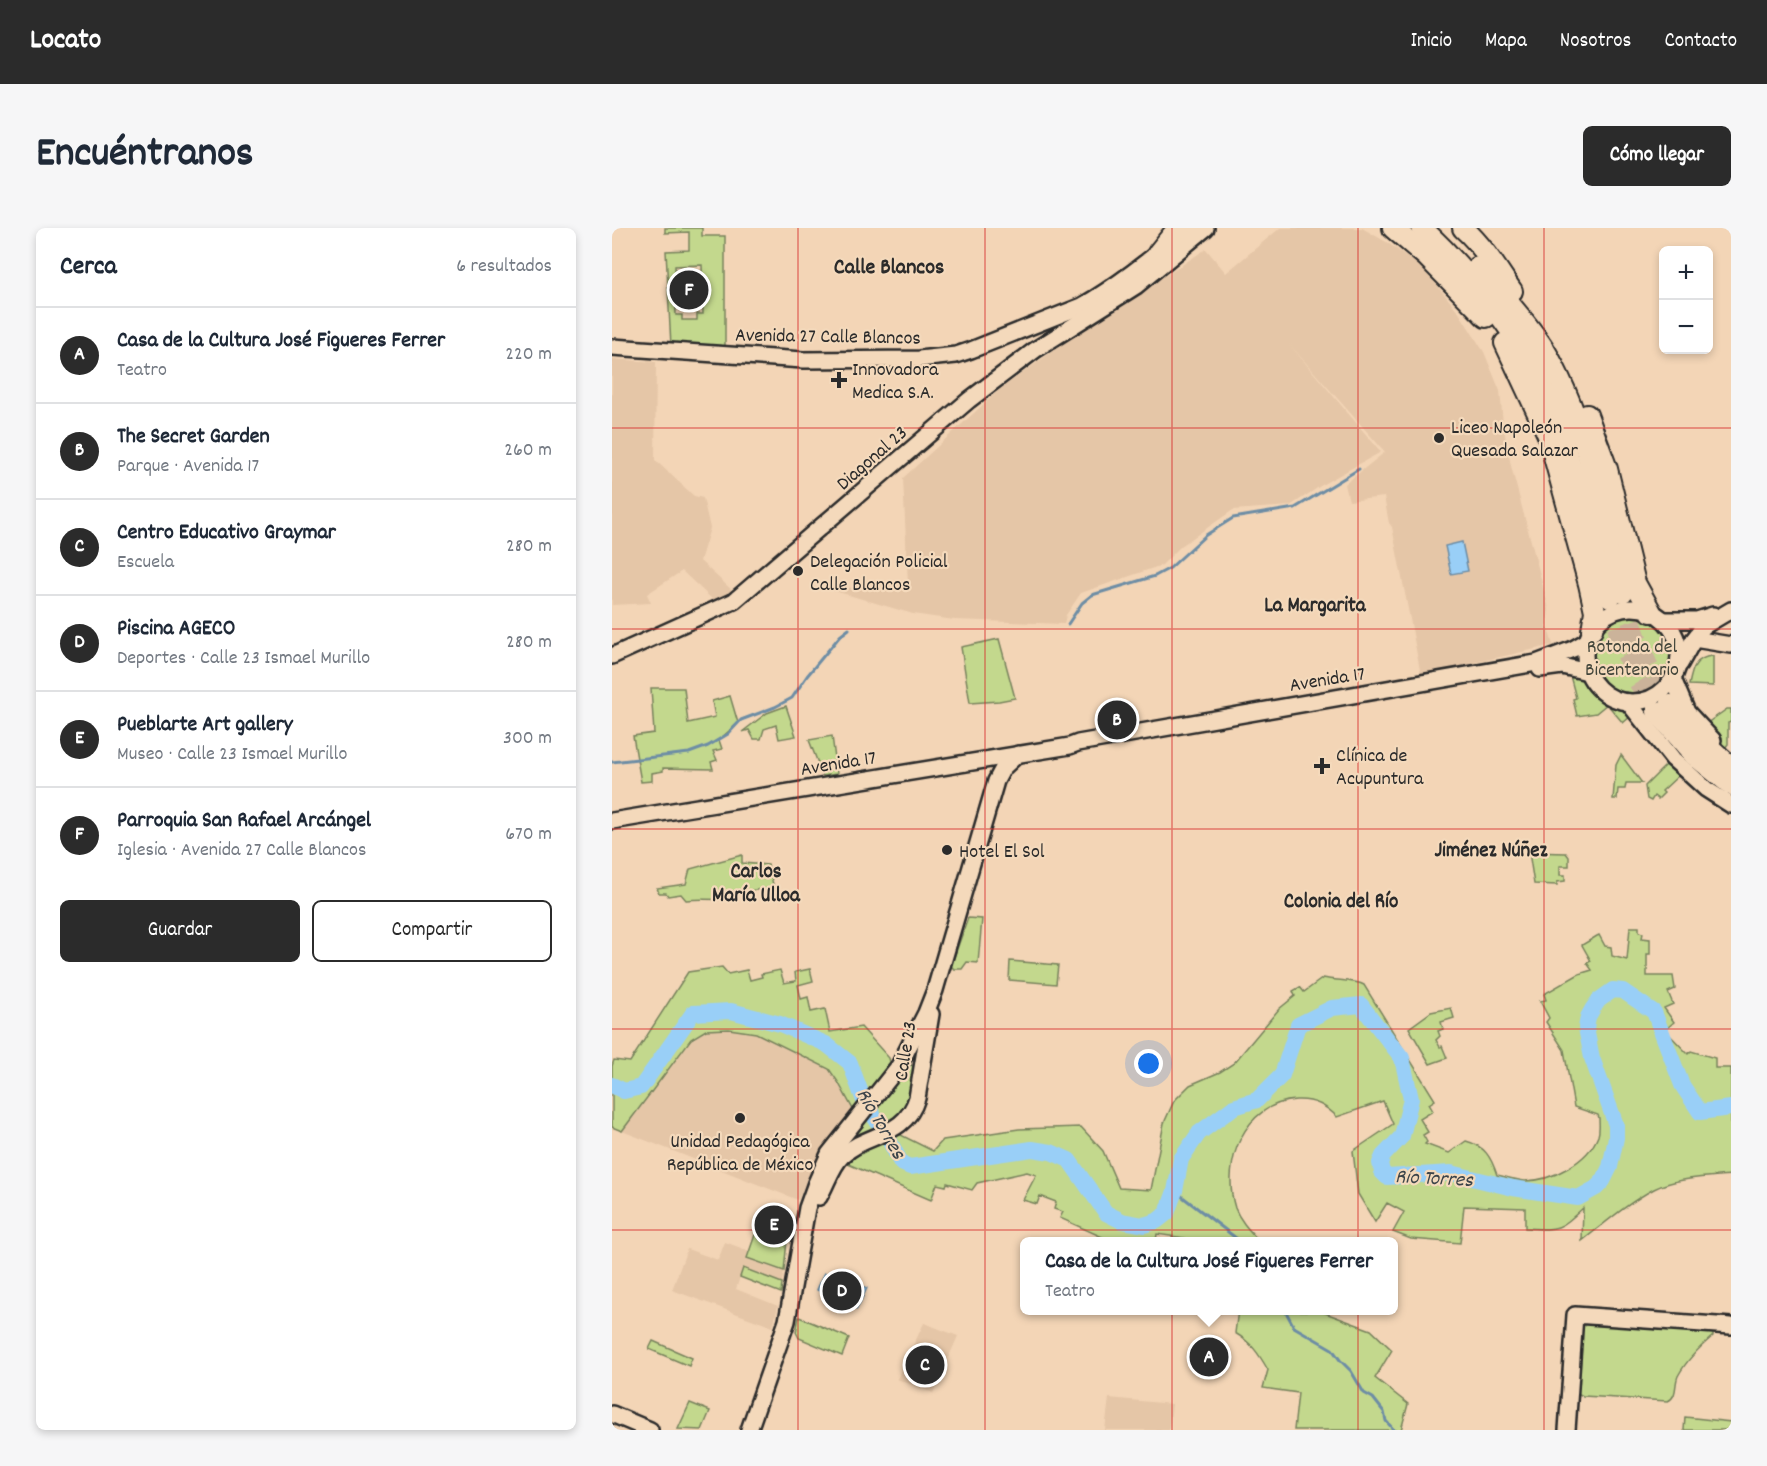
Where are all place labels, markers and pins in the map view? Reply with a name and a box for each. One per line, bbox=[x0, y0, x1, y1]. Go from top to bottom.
pin: F bbox=[670, 268, 709, 312]
place label: Innovadora Medica S.A. bbox=[852, 357, 939, 408]
marker: Innovadora Medica S.A. bbox=[830, 371, 848, 389]
place label: Liceo Napoleón Quesada Salazar bbox=[1451, 415, 1579, 466]
marker: Liceo Napoleón Quesada Salazar bbox=[1432, 431, 1446, 445]
place label: Delegación Policial Calle Blancos bbox=[810, 549, 948, 600]
marker: Delegación Policial Calle Blancos bbox=[791, 564, 805, 578]
pin: B bbox=[1098, 698, 1136, 742]
place label: Clínica de Acupuntura bbox=[1336, 743, 1424, 794]
marker: Clínica de Acupuntura bbox=[1313, 757, 1331, 775]
place label: Hotel El Sol bbox=[959, 839, 1045, 867]
marker: Hotel El Sol bbox=[940, 843, 954, 857]
marker: Unidad Pedagógica República de México bbox=[733, 1111, 747, 1125]
place label: Unidad Pedagógica República de México bbox=[667, 1129, 813, 1180]
pin: E bbox=[754, 1202, 794, 1248]
pin: D bbox=[822, 1268, 862, 1314]
pin: A bbox=[1190, 1334, 1228, 1380]
pin: C bbox=[906, 1342, 944, 1388]

